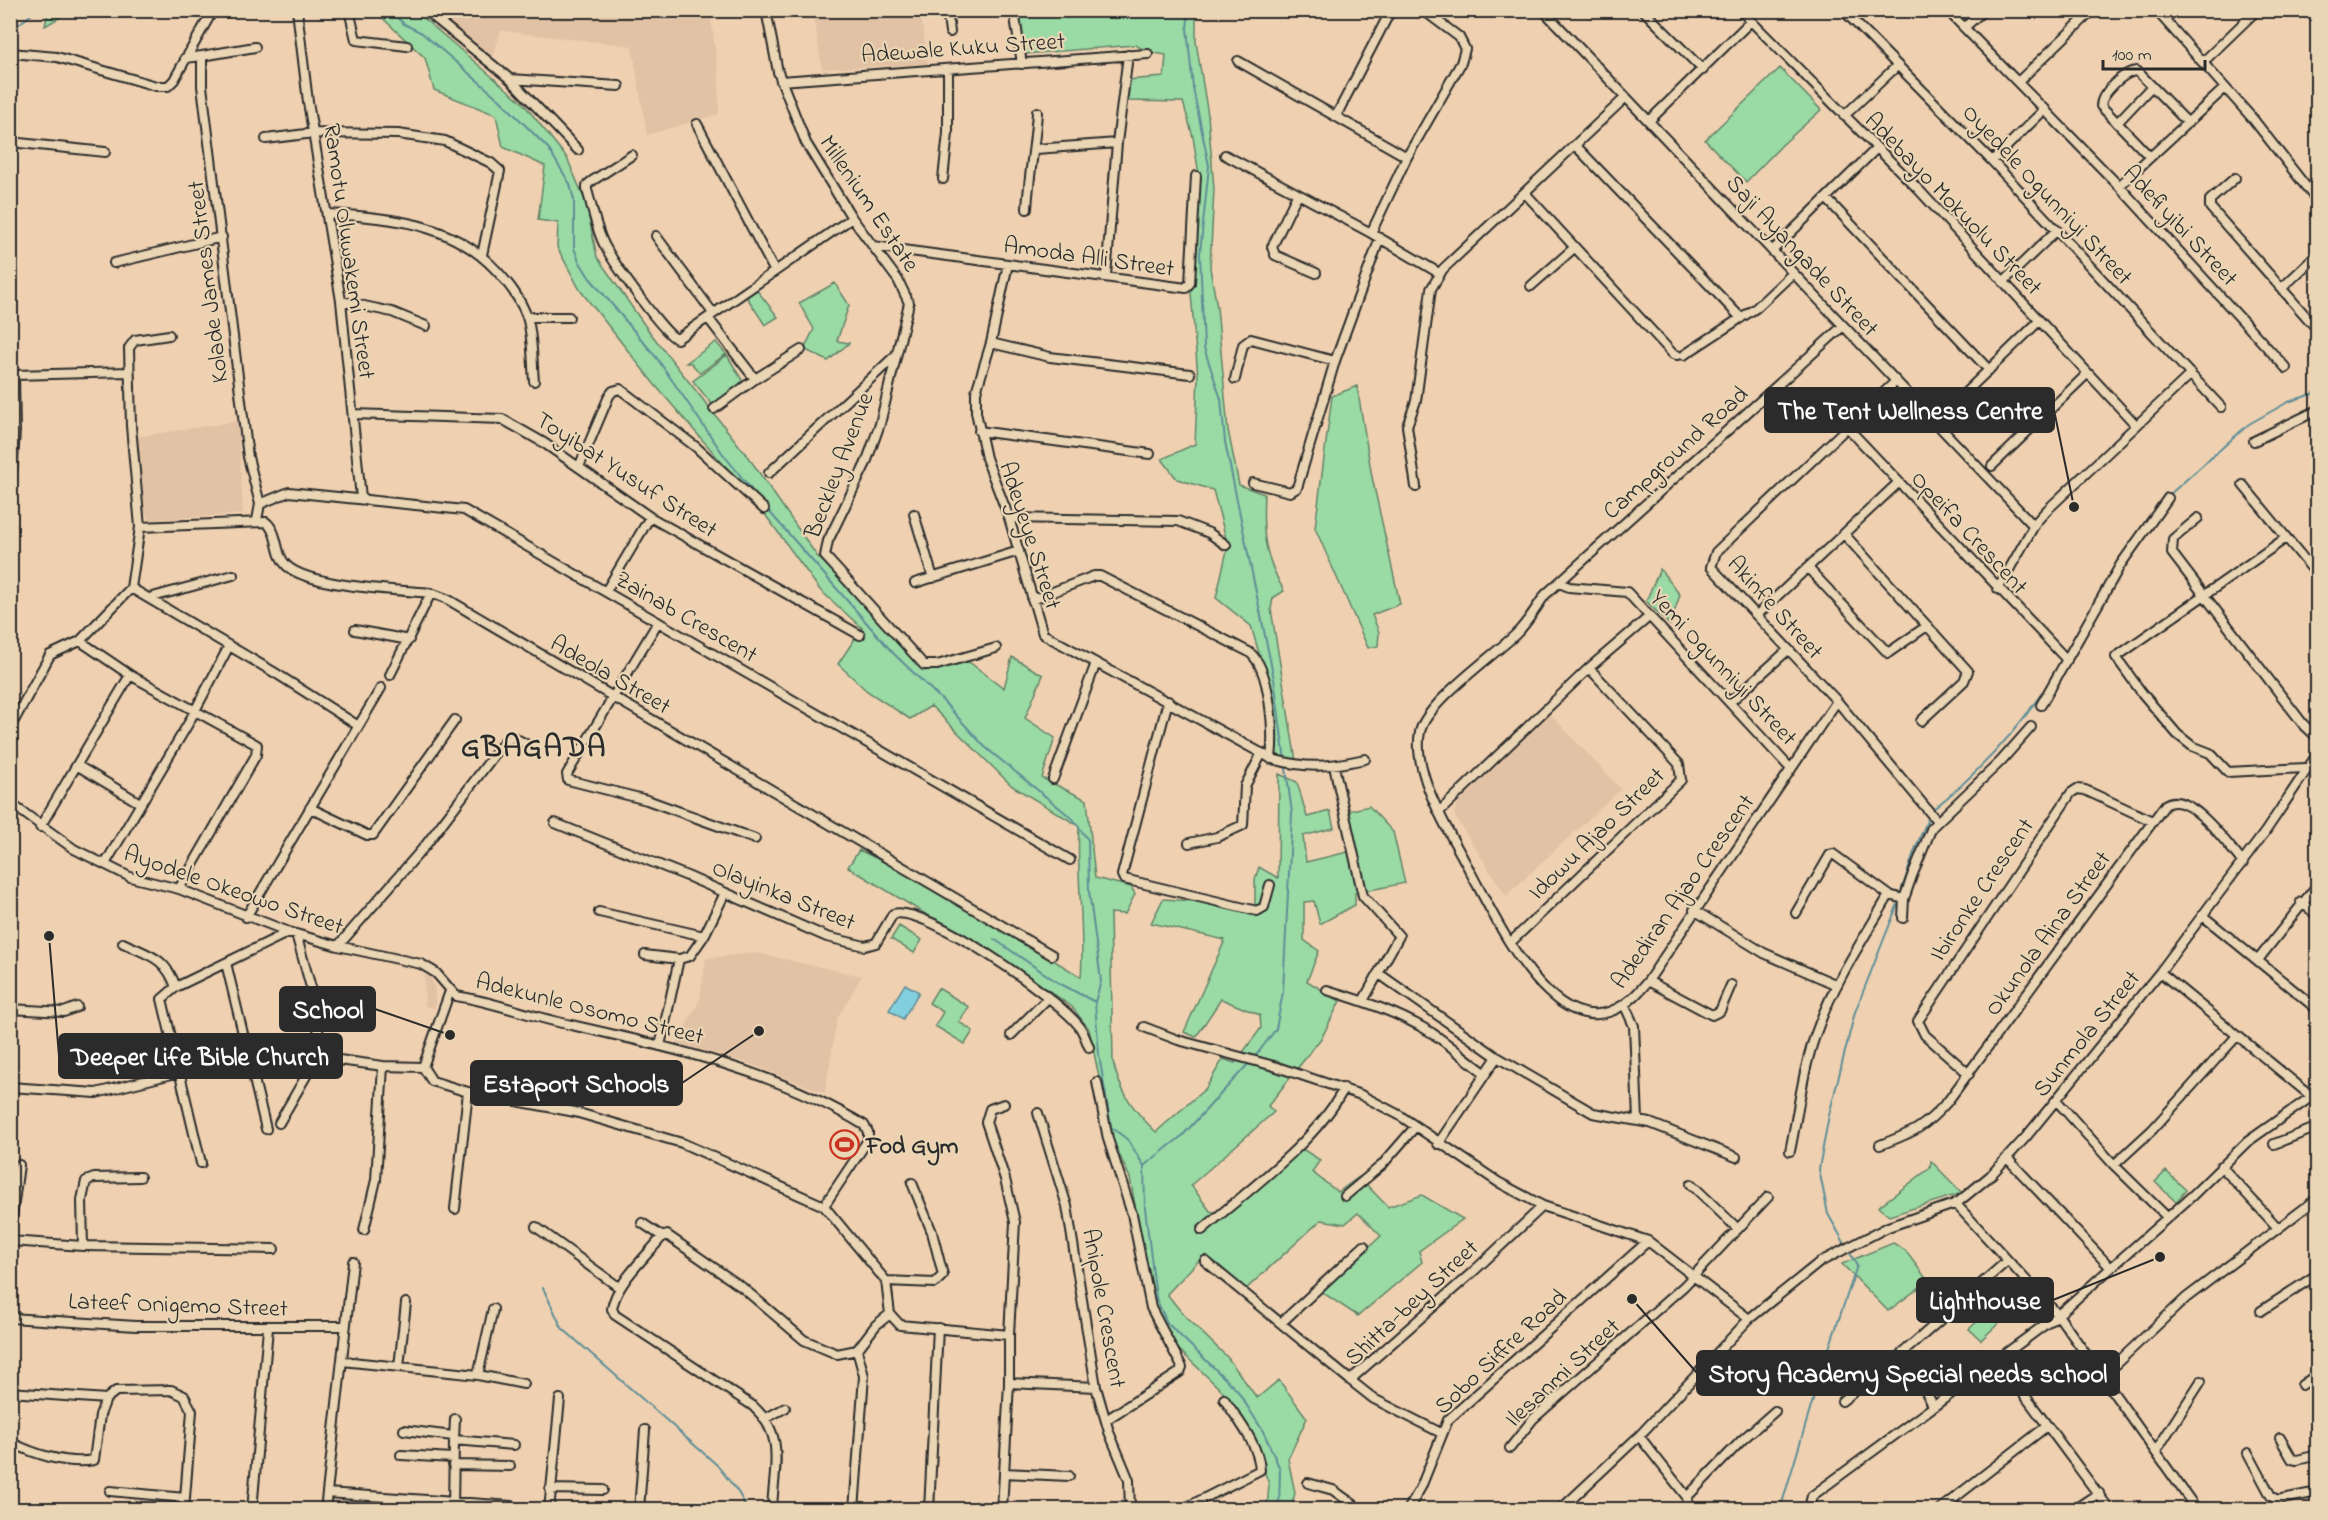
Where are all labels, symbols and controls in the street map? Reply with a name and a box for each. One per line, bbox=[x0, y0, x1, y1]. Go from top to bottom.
street label: Adewale Kuku Street bbox=[860, 25, 1066, 74]
scale bar bbox=[2103, 33, 2205, 71]
text: 100 m bbox=[2112, 43, 2152, 69]
street label: Oyedele Ogunniyi Street bbox=[1952, 97, 2140, 295]
street label: Adebayo Mokuolu Street bbox=[1854, 105, 2049, 305]
street label: Ramotu Oluwakemi Street bbox=[312, 121, 383, 381]
street label: Millenium Estate bbox=[809, 129, 927, 280]
street label: Adefiyibi Street bbox=[2113, 158, 2245, 296]
street label: Saji Ayangade Street bbox=[1716, 168, 1886, 346]
street label: Kolade James Street bbox=[180, 179, 239, 385]
street label: Amoda Alli Street bbox=[1001, 229, 1176, 288]
street label: Campground Road bbox=[1596, 378, 1758, 529]
street label: Beckley Avenue bbox=[796, 388, 885, 545]
callout: The Tent Wellness Centre bbox=[1765, 388, 2054, 432]
text: The Tent Wellness Centre bbox=[1777, 394, 2044, 432]
street label: Toyibat Yusuf Street bbox=[527, 404, 724, 549]
street label: Adeyeye Street bbox=[987, 457, 1069, 615]
street label: Opeifa Crescent bbox=[1901, 464, 2035, 604]
street label: Akinfe Street bbox=[1718, 549, 1831, 669]
street label: Zainab Crescent bbox=[608, 563, 763, 673]
street label: Yemi Ogunniyi Street bbox=[1639, 583, 1804, 756]
street label: Adeola Street bbox=[543, 627, 677, 725]
district label: GBAGADA bbox=[461, 727, 607, 771]
street label: Idowu Ajao Street bbox=[1521, 760, 1674, 909]
street label: Adediran Ajao Crescent bbox=[1603, 788, 1765, 997]
street label: Ibironke Crescent bbox=[1922, 812, 2044, 969]
street label: Ayodele Okeowo Street bbox=[118, 837, 348, 946]
street label: Okunola Aina Street bbox=[1977, 845, 2121, 1024]
street label: Olayinka Street bbox=[706, 852, 860, 942]
street label: Sunmola Street bbox=[2026, 963, 2150, 1106]
street label: Adekunle Osomo Street bbox=[472, 965, 707, 1056]
callout: School bbox=[280, 987, 375, 1031]
text: School bbox=[292, 993, 364, 1031]
callout: Deeper Life Bible Church bbox=[59, 1034, 342, 1078]
text: Deeper Life Bible Church bbox=[70, 1040, 329, 1078]
callout: Estaport Schools bbox=[471, 1061, 682, 1105]
text: Estaport Schools bbox=[482, 1067, 670, 1105]
sports icon: Fod Gym bbox=[829, 1129, 861, 1161]
place label: Fod Gym bbox=[865, 1130, 959, 1166]
street label: Anipole Crescent bbox=[1071, 1226, 1134, 1391]
street label: Shitta-bey Street bbox=[1338, 1232, 1488, 1376]
callout: Lighthouse bbox=[1917, 1278, 2053, 1322]
street label: Sobo Siffre Road bbox=[1427, 1281, 1577, 1424]
text: Lighthouse bbox=[1929, 1284, 2042, 1323]
street label: Lateef Onigemo Street bbox=[68, 1285, 288, 1328]
street label: Ilesanmi Street bbox=[1498, 1311, 1629, 1437]
callout: Story Academy Special needs school bbox=[1697, 1351, 2119, 1395]
text: Story Academy Special needs school bbox=[1709, 1357, 2107, 1395]

